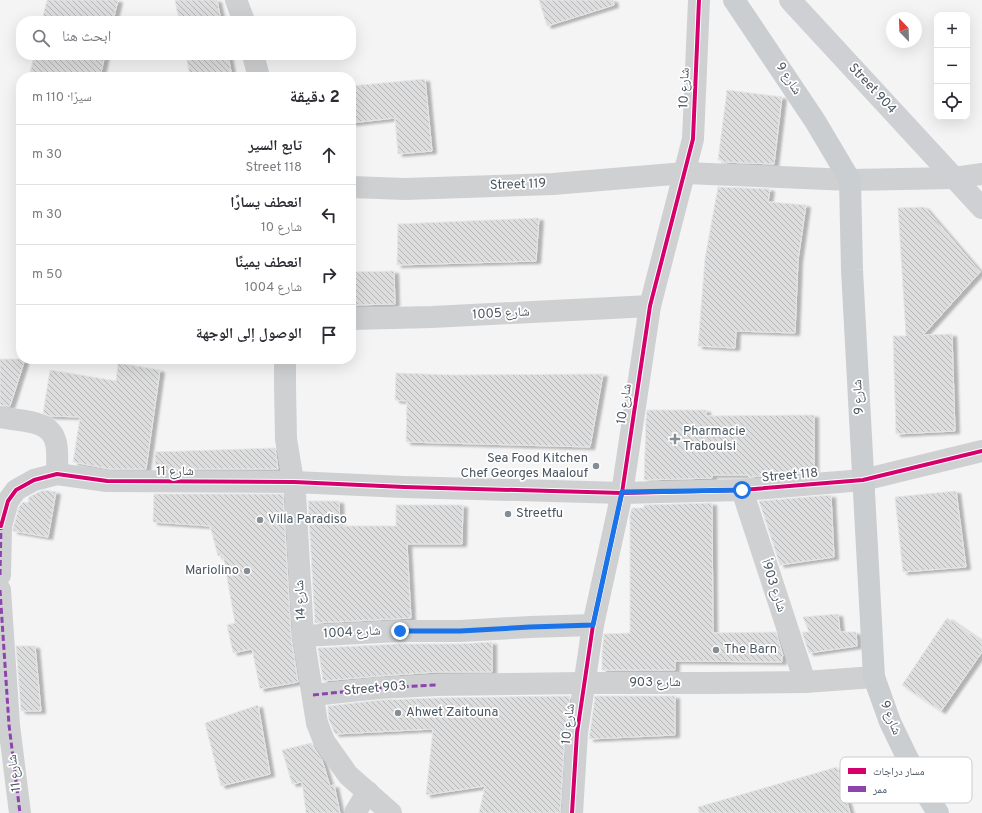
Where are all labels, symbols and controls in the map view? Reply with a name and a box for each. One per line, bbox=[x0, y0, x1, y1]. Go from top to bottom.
north arrow bbox=[886, 12, 922, 48]
map controls bbox=[934, 12, 970, 120]
button: + bbox=[934, 12, 970, 48]
search box bbox=[16, 16, 356, 60]
icon: search bbox=[30, 27, 52, 49]
text: ابحث هنا bbox=[62, 28, 111, 47]
button: − bbox=[934, 48, 970, 84]
street label: شارع 9 bbox=[772, 60, 804, 98]
street label: Street 904 bbox=[845, 61, 899, 117]
street label: شارع 10 bbox=[676, 67, 694, 109]
button: locate bbox=[934, 84, 970, 120]
text: 2 دقيقة bbox=[290, 87, 340, 109]
text: سيرًا · 110 m bbox=[32, 90, 92, 106]
text: تابع السير bbox=[248, 137, 302, 156]
icon: ahead bbox=[318, 144, 340, 166]
text: 30 m bbox=[32, 147, 62, 163]
text: Street 118 bbox=[246, 160, 302, 176]
street label: Street 119 bbox=[490, 176, 546, 194]
text: انعطف يسارًا bbox=[230, 194, 302, 213]
icon: left bbox=[318, 204, 340, 226]
text: 30 m bbox=[32, 207, 62, 223]
text: شارع 10 bbox=[261, 220, 302, 236]
text: انعطف يمينًا bbox=[235, 254, 302, 273]
icon: right bbox=[318, 264, 340, 286]
text: 50 m bbox=[32, 267, 62, 283]
text: شارع 1004 bbox=[245, 280, 302, 296]
street label: شارع 1005 bbox=[472, 305, 530, 323]
icon: arrive bbox=[318, 324, 340, 346]
text: الوصول إلى الوجهة bbox=[196, 325, 302, 344]
street label: شارع 9 bbox=[850, 379, 868, 415]
street label: شارع 10 bbox=[614, 383, 636, 425]
place label: Pharmacie Traboulsi bbox=[683, 424, 745, 455]
marker: Pharmacie Traboulsi bbox=[670, 434, 680, 444]
place label: Sea Food Kitchen Chef Georges Maalouf bbox=[460, 451, 589, 482]
marker: Sea Food Kitchen Chef Georges Maalouf bbox=[591, 461, 601, 471]
street label: شارع 11 bbox=[156, 464, 194, 480]
street label: Street 118 bbox=[761, 466, 819, 486]
route start bbox=[733, 481, 751, 499]
place label: Streetfu bbox=[516, 506, 563, 522]
marker: Streetfu bbox=[503, 509, 513, 519]
place label: Villa Paradiso bbox=[268, 512, 347, 528]
marker: Villa Paradiso bbox=[255, 515, 265, 525]
street label: شارع 903أ bbox=[757, 557, 790, 614]
place label: Mariolino bbox=[185, 563, 239, 579]
marker: Mariolino bbox=[242, 566, 252, 576]
street label: شارع 14 bbox=[292, 579, 310, 621]
route end bbox=[391, 622, 409, 640]
street label: شارع 1004 bbox=[323, 624, 381, 642]
place label: The Barn bbox=[724, 642, 777, 658]
marker: The Barn bbox=[711, 645, 721, 655]
street label: شارع 903 bbox=[629, 675, 681, 691]
street label: Street 903 bbox=[343, 678, 407, 700]
street label: شارع 9 bbox=[876, 699, 904, 737]
street label: شارع 10 bbox=[559, 703, 579, 745]
place label: Ahwet Zaitouna bbox=[406, 705, 498, 721]
marker: Ahwet Zaitouna bbox=[393, 708, 403, 718]
street label: شارع 11 bbox=[5, 753, 25, 793]
legend bbox=[840, 757, 972, 803]
text: مسار دراجات bbox=[873, 765, 925, 779]
text: ممر bbox=[872, 783, 887, 797]

